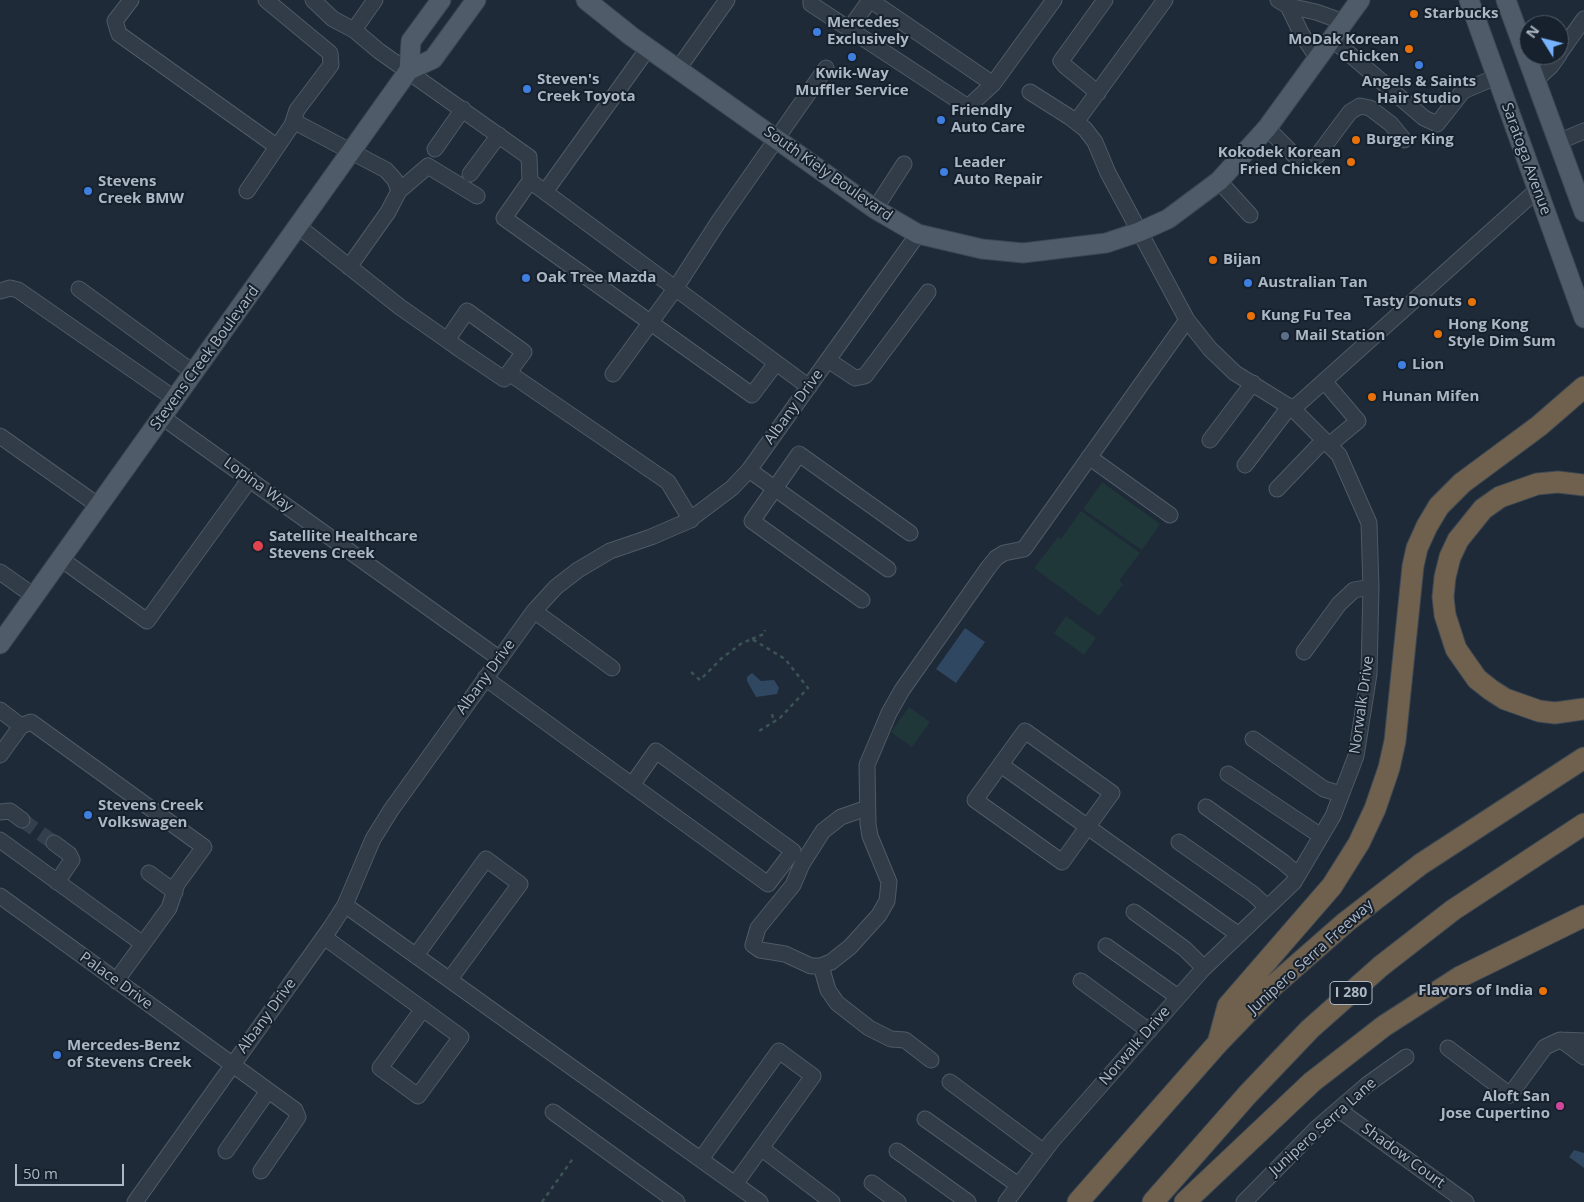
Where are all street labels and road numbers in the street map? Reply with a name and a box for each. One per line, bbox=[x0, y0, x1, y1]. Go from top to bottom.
street label: Saratoga Avenue bbox=[1497, 100, 1555, 218]
street label: South Kiely Boulevard bbox=[760, 123, 896, 225]
street label: Stevens Creek Boulevard bbox=[147, 282, 263, 434]
street label: Albany Drive bbox=[761, 366, 827, 448]
street label: Lopina Way bbox=[220, 454, 296, 516]
street label: Albany Drive bbox=[453, 636, 519, 718]
street label: Norwalk Drive bbox=[1346, 655, 1378, 755]
street label: Junipero Serra Freeway bbox=[1245, 896, 1377, 1018]
street label: Palace Drive bbox=[76, 949, 156, 1013]
street label: Albany Drive bbox=[234, 975, 300, 1057]
road number: I 280 bbox=[1330, 981, 1372, 1004]
street label: Norwalk Drive bbox=[1096, 1003, 1174, 1089]
street label: Junipero Serra Lane bbox=[1266, 1074, 1380, 1180]
street label: Shadow Court bbox=[1358, 1120, 1448, 1192]

